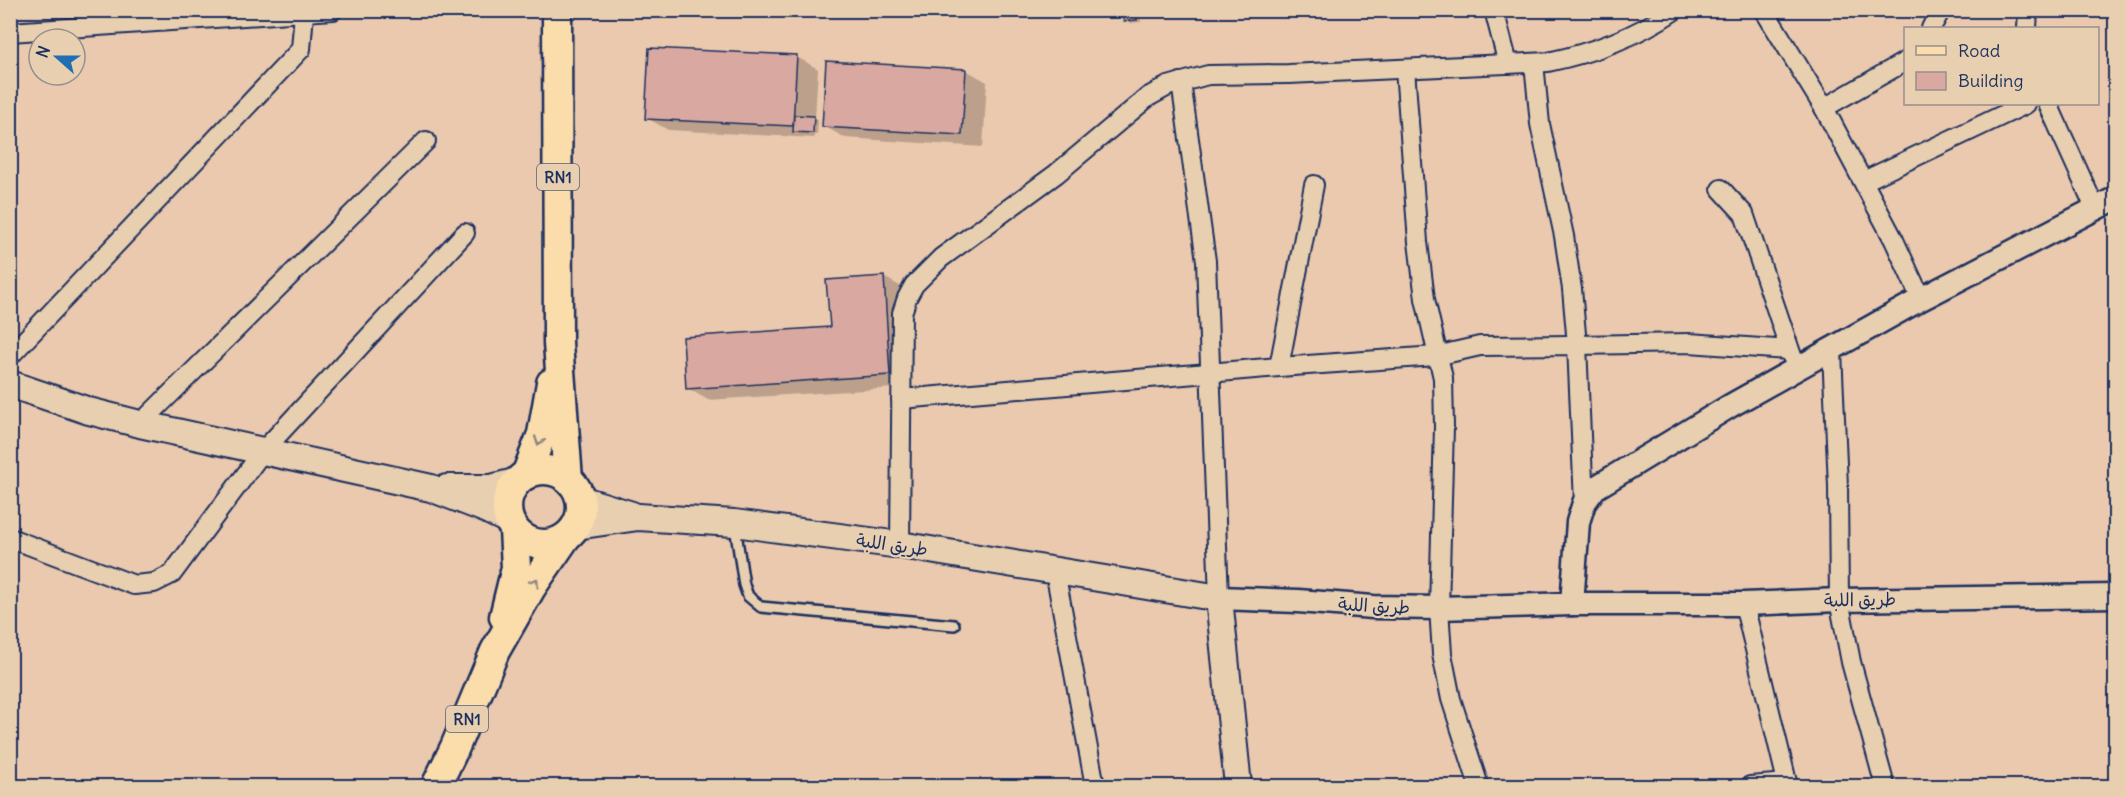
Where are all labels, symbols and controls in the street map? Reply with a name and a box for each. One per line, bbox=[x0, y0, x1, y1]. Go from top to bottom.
north arrow bbox=[27, 27, 87, 87]
legend bbox=[1904, 27, 2099, 105]
text: Road bbox=[1958, 39, 2001, 62]
text: N bbox=[32, 43, 54, 60]
text: Building bbox=[1958, 69, 2023, 92]
road number: RN1 bbox=[537, 164, 579, 190]
one-way arrow bbox=[534, 435, 546, 446]
street label: طريق اللبة bbox=[855, 528, 929, 561]
one-way arrow bbox=[528, 578, 539, 589]
street label: طريق اللبة bbox=[1824, 587, 1896, 612]
street label: طريق اللبة bbox=[1337, 592, 1411, 619]
road number: RN1 bbox=[446, 706, 488, 732]

